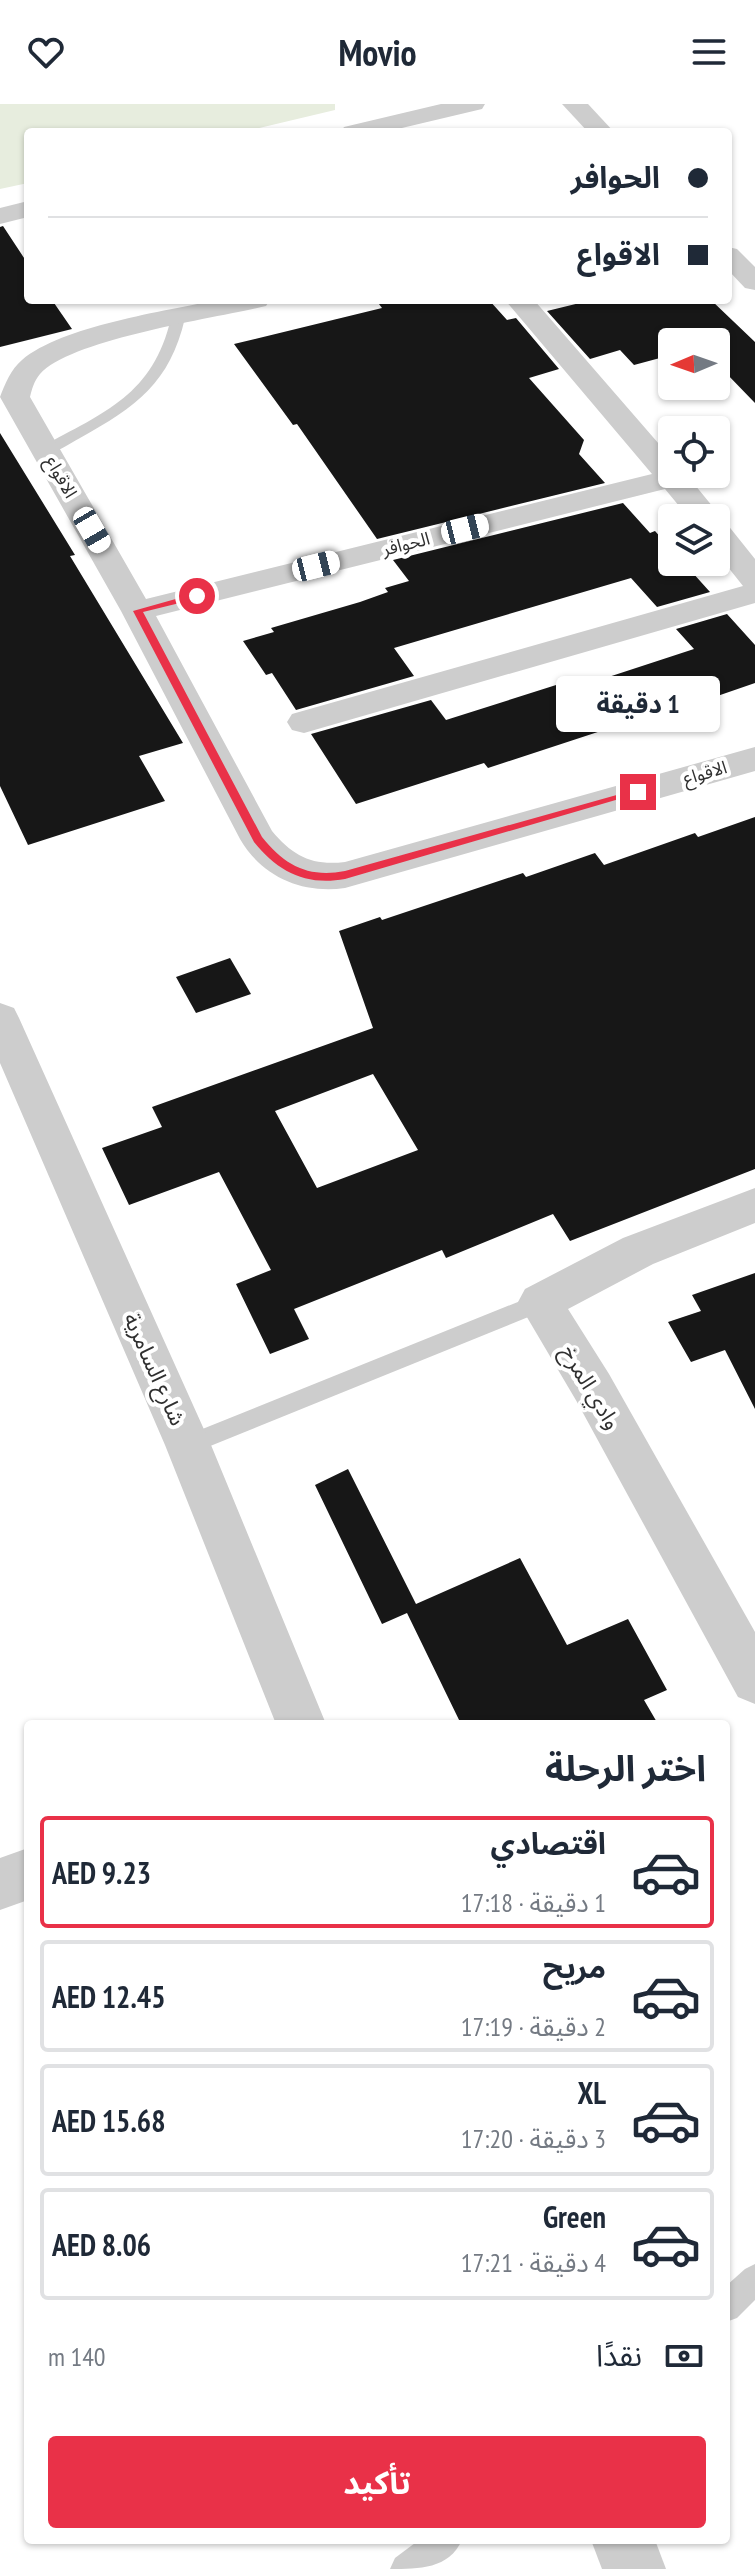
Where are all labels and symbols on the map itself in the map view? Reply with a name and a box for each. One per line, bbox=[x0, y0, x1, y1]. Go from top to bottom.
north arrow bbox=[658, 328, 730, 400]
street label: الاقواع bbox=[38, 452, 83, 503]
car bbox=[70, 503, 114, 557]
car bbox=[439, 512, 491, 546]
street label: الحوافر bbox=[379, 527, 432, 561]
car bbox=[290, 549, 342, 583]
route start bbox=[179, 578, 215, 614]
callout: 1 دقيقة bbox=[556, 676, 720, 732]
street label: الاقواع bbox=[680, 755, 730, 793]
route end bbox=[620, 774, 656, 810]
street label: شارع السامرية bbox=[115, 1308, 192, 1431]
street label: وادي المرخ bbox=[552, 1340, 627, 1436]

